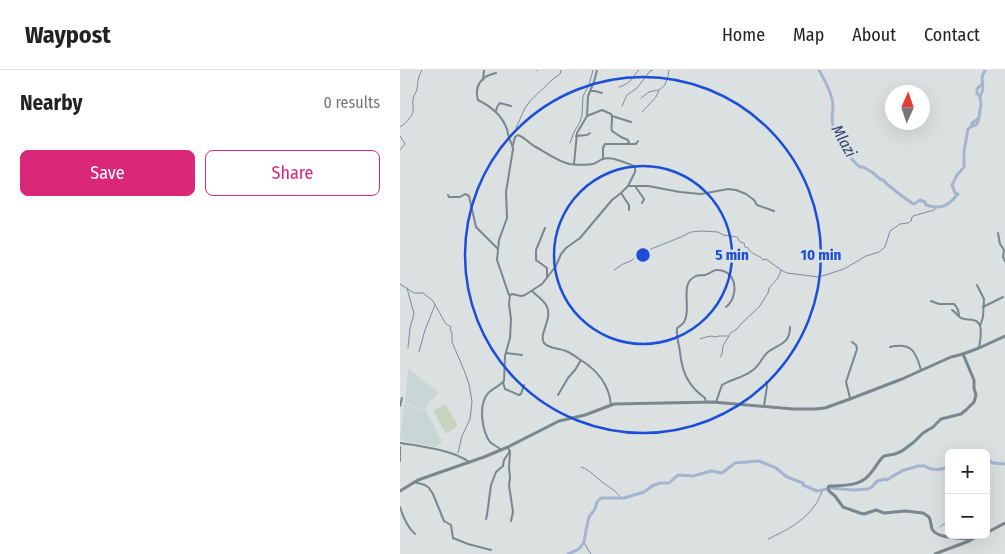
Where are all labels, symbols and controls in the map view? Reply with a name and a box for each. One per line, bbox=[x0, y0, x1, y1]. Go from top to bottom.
text: Waypost bbox=[25, 21, 111, 49]
text: Home bbox=[722, 24, 765, 46]
text: Map bbox=[793, 24, 824, 46]
text: About bbox=[852, 24, 896, 46]
text: Contact bbox=[924, 24, 980, 46]
north arrow bbox=[885, 85, 930, 130]
text: Nearby bbox=[20, 90, 82, 116]
text: 0 results bbox=[323, 93, 380, 112]
water label: Mlazi bbox=[827, 122, 861, 160]
button: Save bbox=[20, 150, 195, 196]
button: Share bbox=[205, 150, 380, 196]
centre of rings bbox=[634, 246, 652, 264]
text: 5 min bbox=[715, 246, 749, 264]
text: 10 min bbox=[801, 246, 842, 264]
map controls bbox=[945, 449, 990, 539]
button: + bbox=[945, 449, 990, 494]
button: − bbox=[945, 494, 990, 539]

